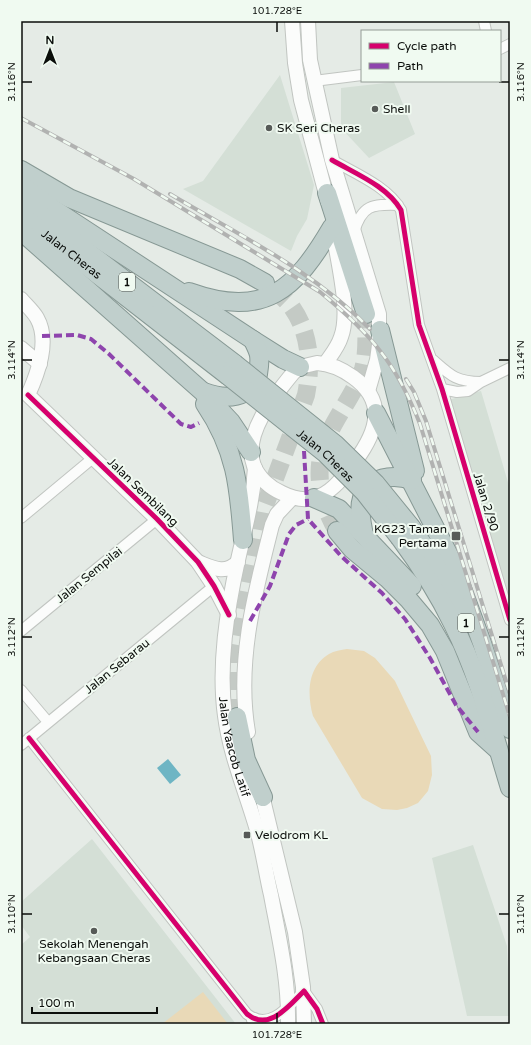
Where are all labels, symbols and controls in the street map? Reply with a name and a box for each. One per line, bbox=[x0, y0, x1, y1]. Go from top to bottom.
text: 101.728°E bbox=[252, 5, 302, 17]
north arrow bbox=[30, 30, 70, 70]
legend bbox=[361, 30, 501, 82]
text: N bbox=[46, 34, 54, 47]
text: Cycle path bbox=[397, 39, 456, 53]
text: Path bbox=[397, 59, 423, 73]
text: 3.116°N bbox=[6, 62, 18, 102]
text: 3.116°N bbox=[515, 62, 527, 102]
place label: Shell bbox=[383, 102, 410, 116]
marker: Shell bbox=[370, 104, 380, 114]
place label: SK Seri Cheras bbox=[277, 121, 360, 135]
marker: SK Seri Cheras bbox=[264, 123, 274, 133]
street label: Jalan Cheras bbox=[39, 227, 104, 282]
road number: 1 bbox=[119, 273, 135, 291]
text: 3.114°N bbox=[6, 340, 18, 380]
text: 3.114°N bbox=[515, 340, 527, 380]
street label: Jalan Cheras bbox=[294, 426, 357, 485]
street label: Jalan Sembilang bbox=[105, 455, 181, 529]
street label: Jalan 2/90 bbox=[470, 471, 502, 533]
place label: KG23 Taman Pertama bbox=[374, 522, 447, 550]
marker: KG23 Taman Pertama bbox=[450, 530, 462, 542]
street label: Jalan Sempilai bbox=[53, 544, 125, 606]
road number: 1 bbox=[458, 614, 474, 632]
text: 3.112°N bbox=[6, 617, 18, 657]
text: 3.112°N bbox=[515, 617, 527, 657]
street label: Jalan Sebarau bbox=[82, 636, 152, 696]
street label: Jalan Yaacob Latif bbox=[216, 696, 253, 799]
place label: Velodrom KL bbox=[255, 828, 328, 842]
marker: Velodrom KL bbox=[242, 830, 252, 840]
text: 3.110°N bbox=[6, 894, 18, 934]
text: 3.110°N bbox=[515, 894, 527, 934]
marker: Sekolah Menengah Kebangsaan Cheras bbox=[89, 926, 99, 936]
place label: Sekolah Menengah Kebangsaan Cheras bbox=[37, 937, 151, 965]
scale bar bbox=[32, 989, 157, 1015]
text: 100 m bbox=[38, 996, 75, 1010]
text: 101.728°E bbox=[252, 1029, 302, 1041]

